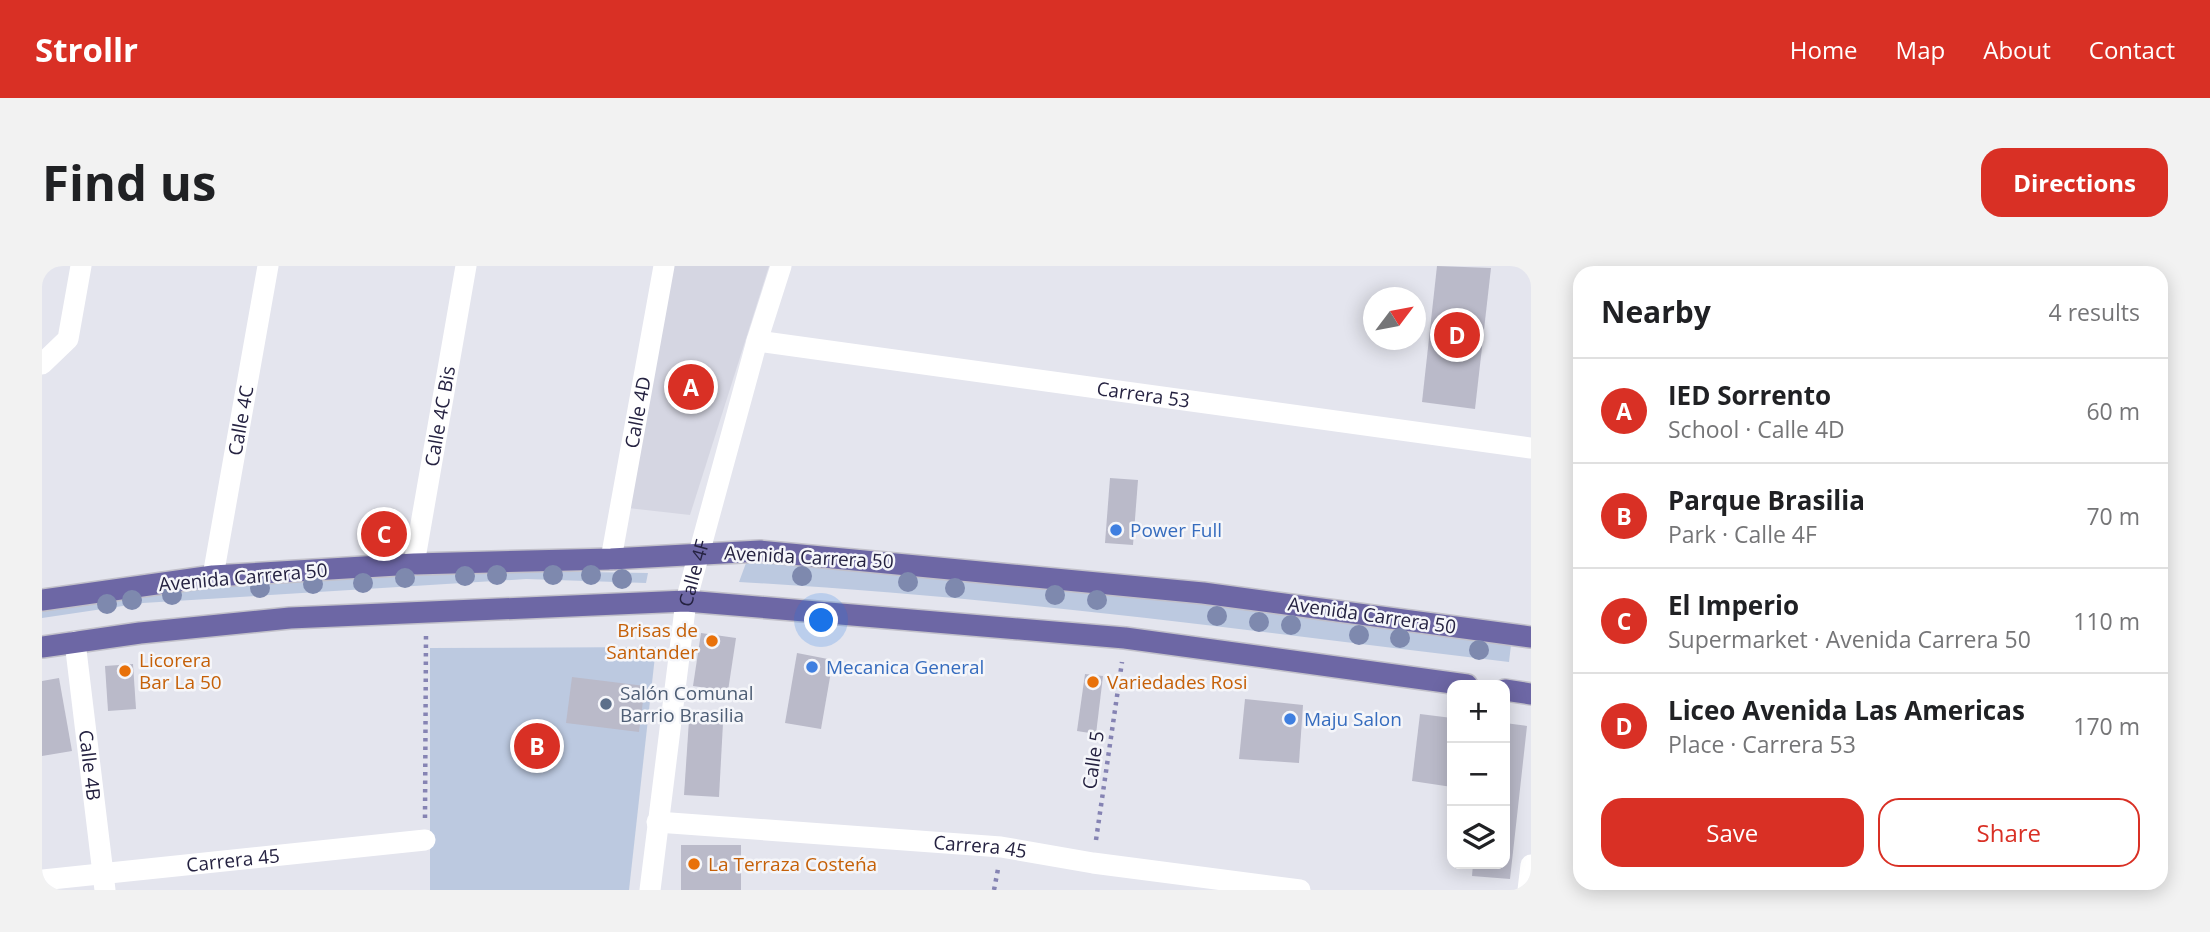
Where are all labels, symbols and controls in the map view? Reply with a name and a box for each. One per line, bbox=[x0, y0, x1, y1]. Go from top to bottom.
text: Strollr bbox=[35, 27, 138, 72]
text: Home bbox=[1790, 33, 1858, 66]
text: Map bbox=[1896, 33, 1945, 66]
text: About bbox=[1983, 33, 2051, 66]
text: Contact bbox=[2089, 33, 2175, 66]
button: Directions bbox=[1981, 148, 2168, 217]
text: Find us bbox=[42, 149, 216, 215]
north arrow bbox=[1363, 287, 1426, 350]
text: Nearby bbox=[1601, 291, 1711, 332]
text: 4 results bbox=[2049, 296, 2140, 328]
pin: D bbox=[1434, 309, 1480, 361]
pin: A bbox=[668, 361, 714, 413]
street label: Calle 4C Bis bbox=[418, 364, 461, 469]
street label: Calle 4D bbox=[618, 374, 657, 450]
street label: Carrera 53 bbox=[1095, 375, 1192, 414]
text: IED Sorrento bbox=[1668, 377, 1831, 413]
street label: Calle 4C bbox=[222, 383, 260, 457]
text: A bbox=[1616, 395, 1632, 427]
text: 60 m bbox=[2086, 395, 2140, 427]
text: School · Calle 4D bbox=[1668, 413, 1845, 445]
text: Parque Brasilia bbox=[1668, 482, 1865, 518]
text: B bbox=[1616, 500, 1632, 532]
text: 70 m bbox=[2086, 500, 2140, 532]
pin: C bbox=[361, 508, 407, 560]
place label: Power Full bbox=[1130, 517, 1222, 543]
text: Park · Calle 4F bbox=[1668, 518, 1817, 550]
marker: Power Full bbox=[1108, 522, 1124, 538]
street label: Calle 4F bbox=[672, 537, 715, 610]
street label: Avenida Carrera 50 bbox=[724, 540, 894, 574]
street label: Avenida Carrera 50 bbox=[157, 557, 329, 597]
text: El Imperio bbox=[1668, 587, 1799, 623]
street label: Avenida Carrera 50 bbox=[1286, 590, 1458, 640]
your location bbox=[804, 603, 838, 637]
text: C bbox=[1617, 605, 1631, 637]
text: 110 m bbox=[2073, 605, 2140, 637]
place label: Brisas de Santander bbox=[606, 617, 698, 665]
text: Supermarket · Avenida Carrera 50 bbox=[1668, 623, 2031, 655]
marker: Brisas de Santander bbox=[704, 633, 720, 649]
place label: Licorera Bar La 50 bbox=[139, 647, 222, 695]
place label: Mecanica General bbox=[826, 654, 984, 680]
marker: Mecanica General bbox=[804, 659, 820, 675]
marker: Licorera Bar La 50 bbox=[117, 663, 133, 679]
place label: Variedades Rosi bbox=[1107, 669, 1248, 695]
marker: Variedades Rosi bbox=[1085, 674, 1101, 690]
place label: Salón Comunal Barrio Brasilia bbox=[620, 680, 753, 728]
map controls bbox=[1447, 680, 1510, 869]
button: + bbox=[1447, 680, 1510, 743]
text: Liceo Avenida Las Americas bbox=[1668, 692, 2025, 728]
marker: Salón Comunal Barrio Brasilia bbox=[598, 696, 614, 712]
place label: Maju Salon bbox=[1304, 706, 1402, 732]
text: D bbox=[1615, 710, 1633, 742]
text: 170 m bbox=[2073, 710, 2140, 742]
marker: Maju Salon bbox=[1282, 711, 1298, 727]
pin: B bbox=[514, 720, 560, 772]
street label: Calle 4B bbox=[73, 728, 107, 802]
text: Place · Carrera 53 bbox=[1668, 728, 1856, 760]
street label: Calle 5 bbox=[1076, 729, 1110, 791]
button: − bbox=[1447, 743, 1510, 806]
button: Save bbox=[1601, 798, 1864, 867]
button: Share bbox=[1878, 798, 2140, 867]
button: layers bbox=[1447, 806, 1510, 869]
street label: Carrera 45 bbox=[932, 829, 1029, 864]
street label: Carrera 45 bbox=[185, 842, 281, 878]
place label: La Terraza Costeńa bbox=[708, 851, 877, 877]
marker: La Terraza Costeńa bbox=[686, 856, 702, 872]

